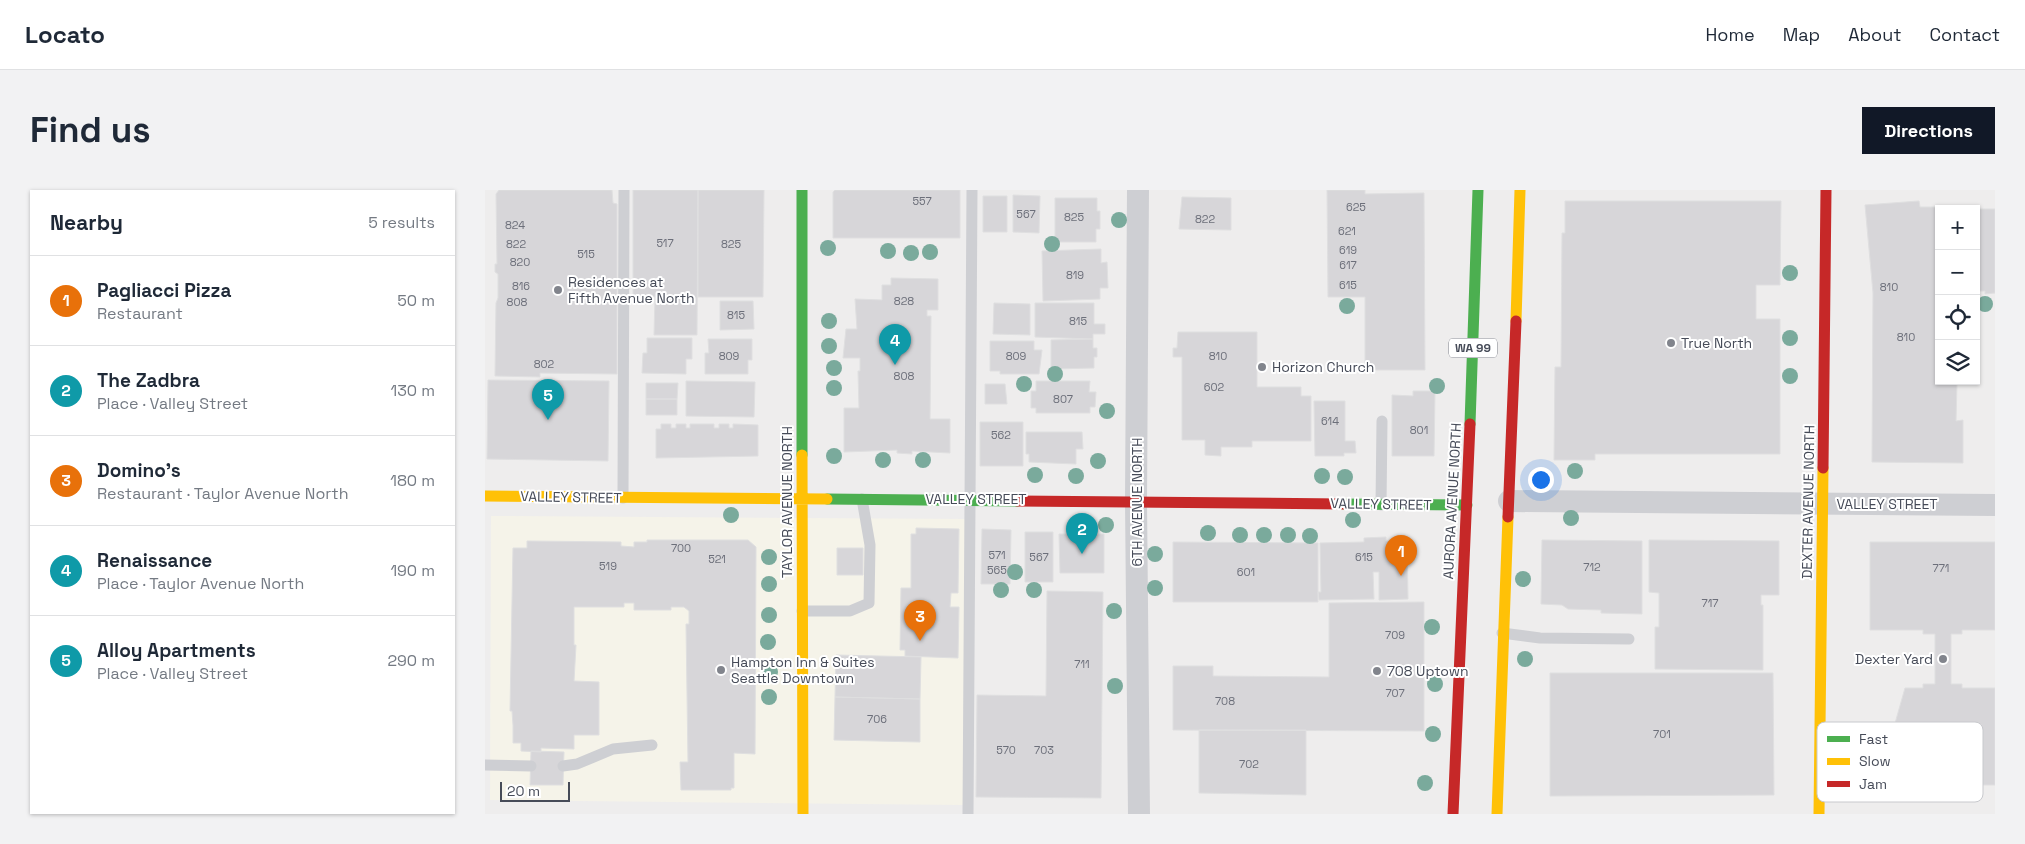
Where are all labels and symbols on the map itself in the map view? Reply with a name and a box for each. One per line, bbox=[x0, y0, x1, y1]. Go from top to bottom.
house number: 557 bbox=[912, 194, 932, 208]
house number: 625 bbox=[1346, 200, 1366, 214]
house number: 567 bbox=[1016, 207, 1036, 221]
house number: 825 bbox=[1064, 210, 1084, 224]
house number: 822 bbox=[1195, 212, 1215, 226]
house number: 824 bbox=[505, 218, 525, 232]
house number: 621 bbox=[1338, 224, 1356, 238]
house number: 517 bbox=[656, 236, 674, 250]
house number: 822 bbox=[506, 237, 526, 251]
house number: 825 bbox=[721, 237, 741, 251]
house number: 619 bbox=[1339, 243, 1357, 257]
house number: 515 bbox=[577, 247, 595, 261]
house number: 820 bbox=[510, 255, 530, 269]
house number: 617 bbox=[1339, 258, 1357, 272]
house number: 819 bbox=[1066, 268, 1084, 282]
place label: Residences at Fifth Avenue North bbox=[568, 273, 695, 307]
house number: 615 bbox=[1339, 278, 1357, 292]
house number: 816 bbox=[512, 279, 530, 293]
house number: 810 bbox=[1880, 280, 1898, 294]
marker: Residences at Fifth Avenue North bbox=[552, 284, 564, 296]
house number: 828 bbox=[894, 294, 914, 308]
house number: 808 bbox=[507, 295, 528, 309]
house number: 815 bbox=[727, 308, 745, 322]
house number: 815 bbox=[1069, 314, 1087, 328]
pin: 4 bbox=[879, 324, 911, 365]
house number: 810 bbox=[1897, 330, 1915, 344]
place label: True North bbox=[1681, 334, 1752, 352]
marker: True North bbox=[1665, 337, 1677, 349]
road number: WA 99 bbox=[1449, 338, 1497, 358]
house number: 809 bbox=[719, 349, 740, 363]
house number: 809 bbox=[1006, 349, 1027, 363]
house number: 810 bbox=[1209, 349, 1227, 363]
house number: 802 bbox=[534, 357, 555, 371]
place label: Horizon Church bbox=[1272, 358, 1374, 376]
marker: Horizon Church bbox=[1256, 361, 1268, 373]
house number: 808 bbox=[894, 369, 915, 383]
pin: 5 bbox=[532, 379, 564, 420]
house number: 602 bbox=[1204, 380, 1225, 394]
house number: 807 bbox=[1053, 392, 1073, 406]
house number: 614 bbox=[1321, 414, 1339, 428]
street label: AURORA AVENUE NORTH bbox=[1439, 422, 1465, 580]
house number: 801 bbox=[1410, 423, 1428, 437]
street label: DEXTER AVENUE NORTH bbox=[1798, 425, 1818, 579]
street label: TAYLOR AVENUE NORTH bbox=[778, 426, 796, 578]
house number: 562 bbox=[991, 428, 1011, 442]
street label: 6TH AVENUE NORTH bbox=[1128, 438, 1146, 566]
your location bbox=[1528, 467, 1554, 493]
street label: VALLEY STREET bbox=[520, 487, 622, 507]
street label: VALLEY STREET bbox=[925, 490, 1027, 508]
street label: VALLEY STREET bbox=[1330, 494, 1432, 514]
street label: VALLEY STREET bbox=[1836, 495, 1938, 513]
pin: 2 bbox=[1066, 513, 1098, 554]
pin: 1 bbox=[1385, 535, 1417, 576]
house number: 700 bbox=[671, 541, 691, 555]
house number: 571 bbox=[988, 548, 1006, 562]
house number: 567 bbox=[1029, 550, 1049, 564]
house number: 615 bbox=[1355, 550, 1373, 564]
house number: 521 bbox=[708, 552, 726, 566]
house number: 519 bbox=[599, 559, 617, 573]
house number: 712 bbox=[1583, 560, 1601, 574]
house number: 771 bbox=[1933, 561, 1949, 575]
house number: 565 bbox=[987, 563, 1007, 577]
house number: 601 bbox=[1237, 565, 1255, 579]
house number: 717 bbox=[1702, 596, 1718, 610]
pin: 3 bbox=[904, 600, 936, 641]
house number: 709 bbox=[1385, 628, 1405, 642]
place label: Dexter Yard bbox=[1855, 650, 1933, 668]
place label: Hampton Inn & Suites Seattle Downtown bbox=[731, 653, 875, 687]
marker: Dexter Yard bbox=[1937, 653, 1949, 665]
house number: 711 bbox=[1074, 657, 1090, 671]
place label: 708 Uptown bbox=[1387, 662, 1469, 680]
marker: Hampton Inn & Suites Seattle Downtown bbox=[715, 664, 727, 676]
marker: 708 Uptown bbox=[1371, 665, 1383, 677]
house number: 707 bbox=[1385, 686, 1405, 700]
house number: 708 bbox=[1215, 694, 1235, 708]
house number: 706 bbox=[867, 712, 887, 726]
legend bbox=[1817, 722, 1983, 802]
house number: 701 bbox=[1653, 727, 1671, 741]
text: Fast bbox=[1859, 730, 1888, 748]
house number: 570 bbox=[996, 743, 1016, 757]
house number: 703 bbox=[1034, 743, 1054, 757]
text: Slow bbox=[1859, 752, 1891, 770]
house number: 702 bbox=[1239, 757, 1259, 771]
text: Jam bbox=[1859, 775, 1887, 793]
scale bar bbox=[500, 779, 570, 802]

